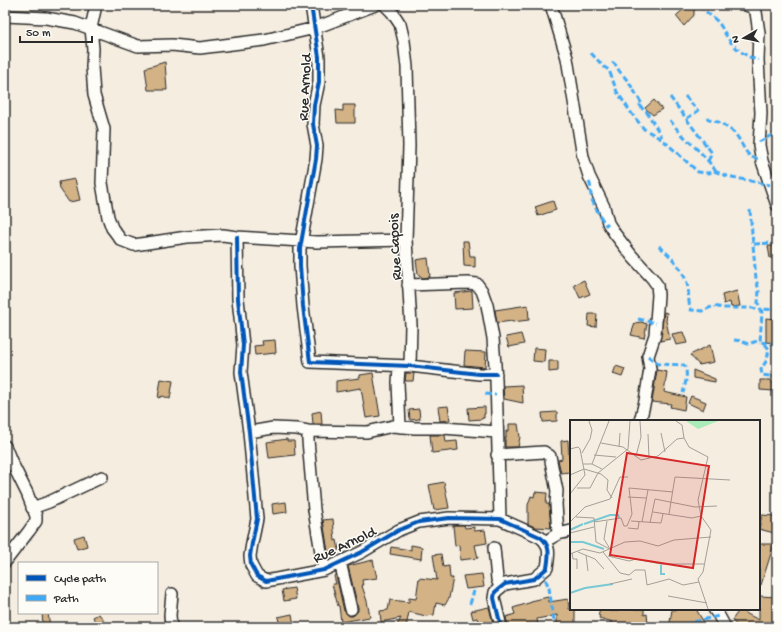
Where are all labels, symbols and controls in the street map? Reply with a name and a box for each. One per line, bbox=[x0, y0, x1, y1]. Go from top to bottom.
scale bar bbox=[20, 18, 92, 44]
north arrow bbox=[724, 18, 764, 58]
text: 50 m bbox=[26, 27, 51, 41]
text: N bbox=[730, 35, 743, 44]
street label: Rue Arnold bbox=[295, 52, 317, 121]
street label: Rue Capois bbox=[385, 213, 407, 281]
inset map bbox=[570, 420, 760, 610]
street label: Rue Arnold bbox=[311, 523, 380, 568]
legend bbox=[18, 562, 158, 614]
text: Cycle path bbox=[54, 573, 107, 587]
text: Path bbox=[53, 593, 79, 607]

